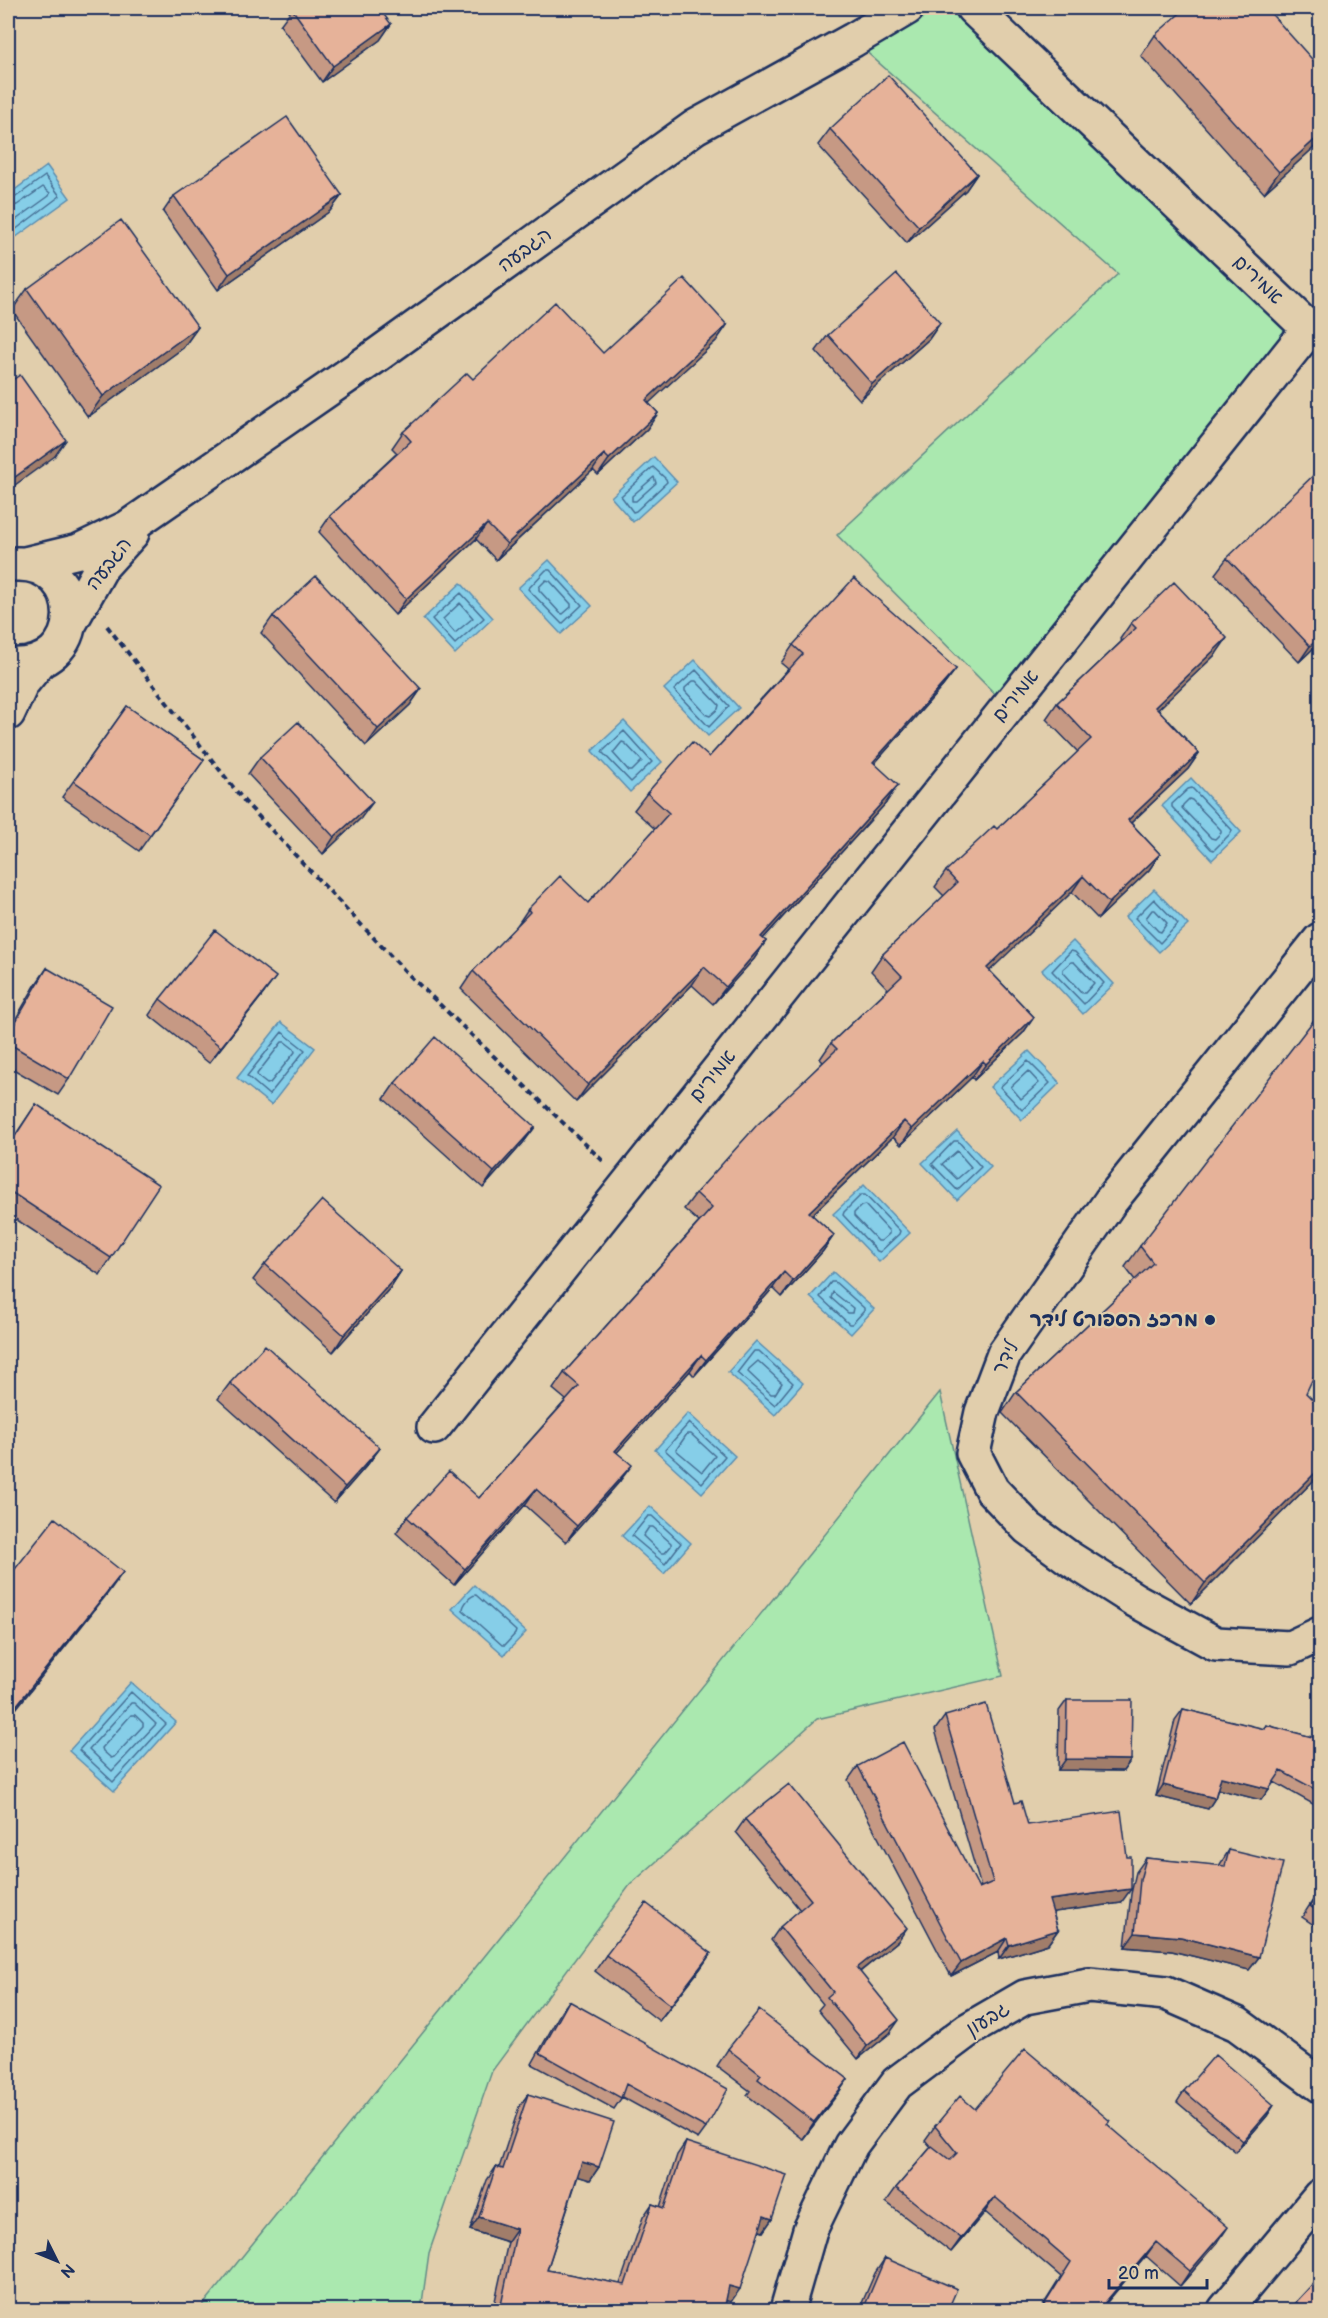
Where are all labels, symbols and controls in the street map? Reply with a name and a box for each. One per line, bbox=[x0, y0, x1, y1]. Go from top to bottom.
street label: הגבעה bbox=[493, 222, 557, 278]
street label: אמירים bbox=[1228, 250, 1288, 310]
street label: הגבעה bbox=[81, 533, 137, 595]
street label: אמירים bbox=[988, 665, 1044, 727]
street label: אמירים bbox=[685, 1045, 741, 1107]
place label: מרכז הספורט לידר bbox=[1030, 1308, 1198, 1332]
marker: מרכז הספורט לידר bbox=[1203, 1313, 1217, 1327]
street label: לידר bbox=[988, 1337, 1025, 1379]
street label: גבעון bbox=[962, 1997, 1014, 2041]
north arrow bbox=[27, 2231, 87, 2291]
scale bar bbox=[1109, 2252, 1206, 2290]
text: N bbox=[56, 2259, 78, 2281]
text: 20 m bbox=[1118, 2263, 1159, 2284]

